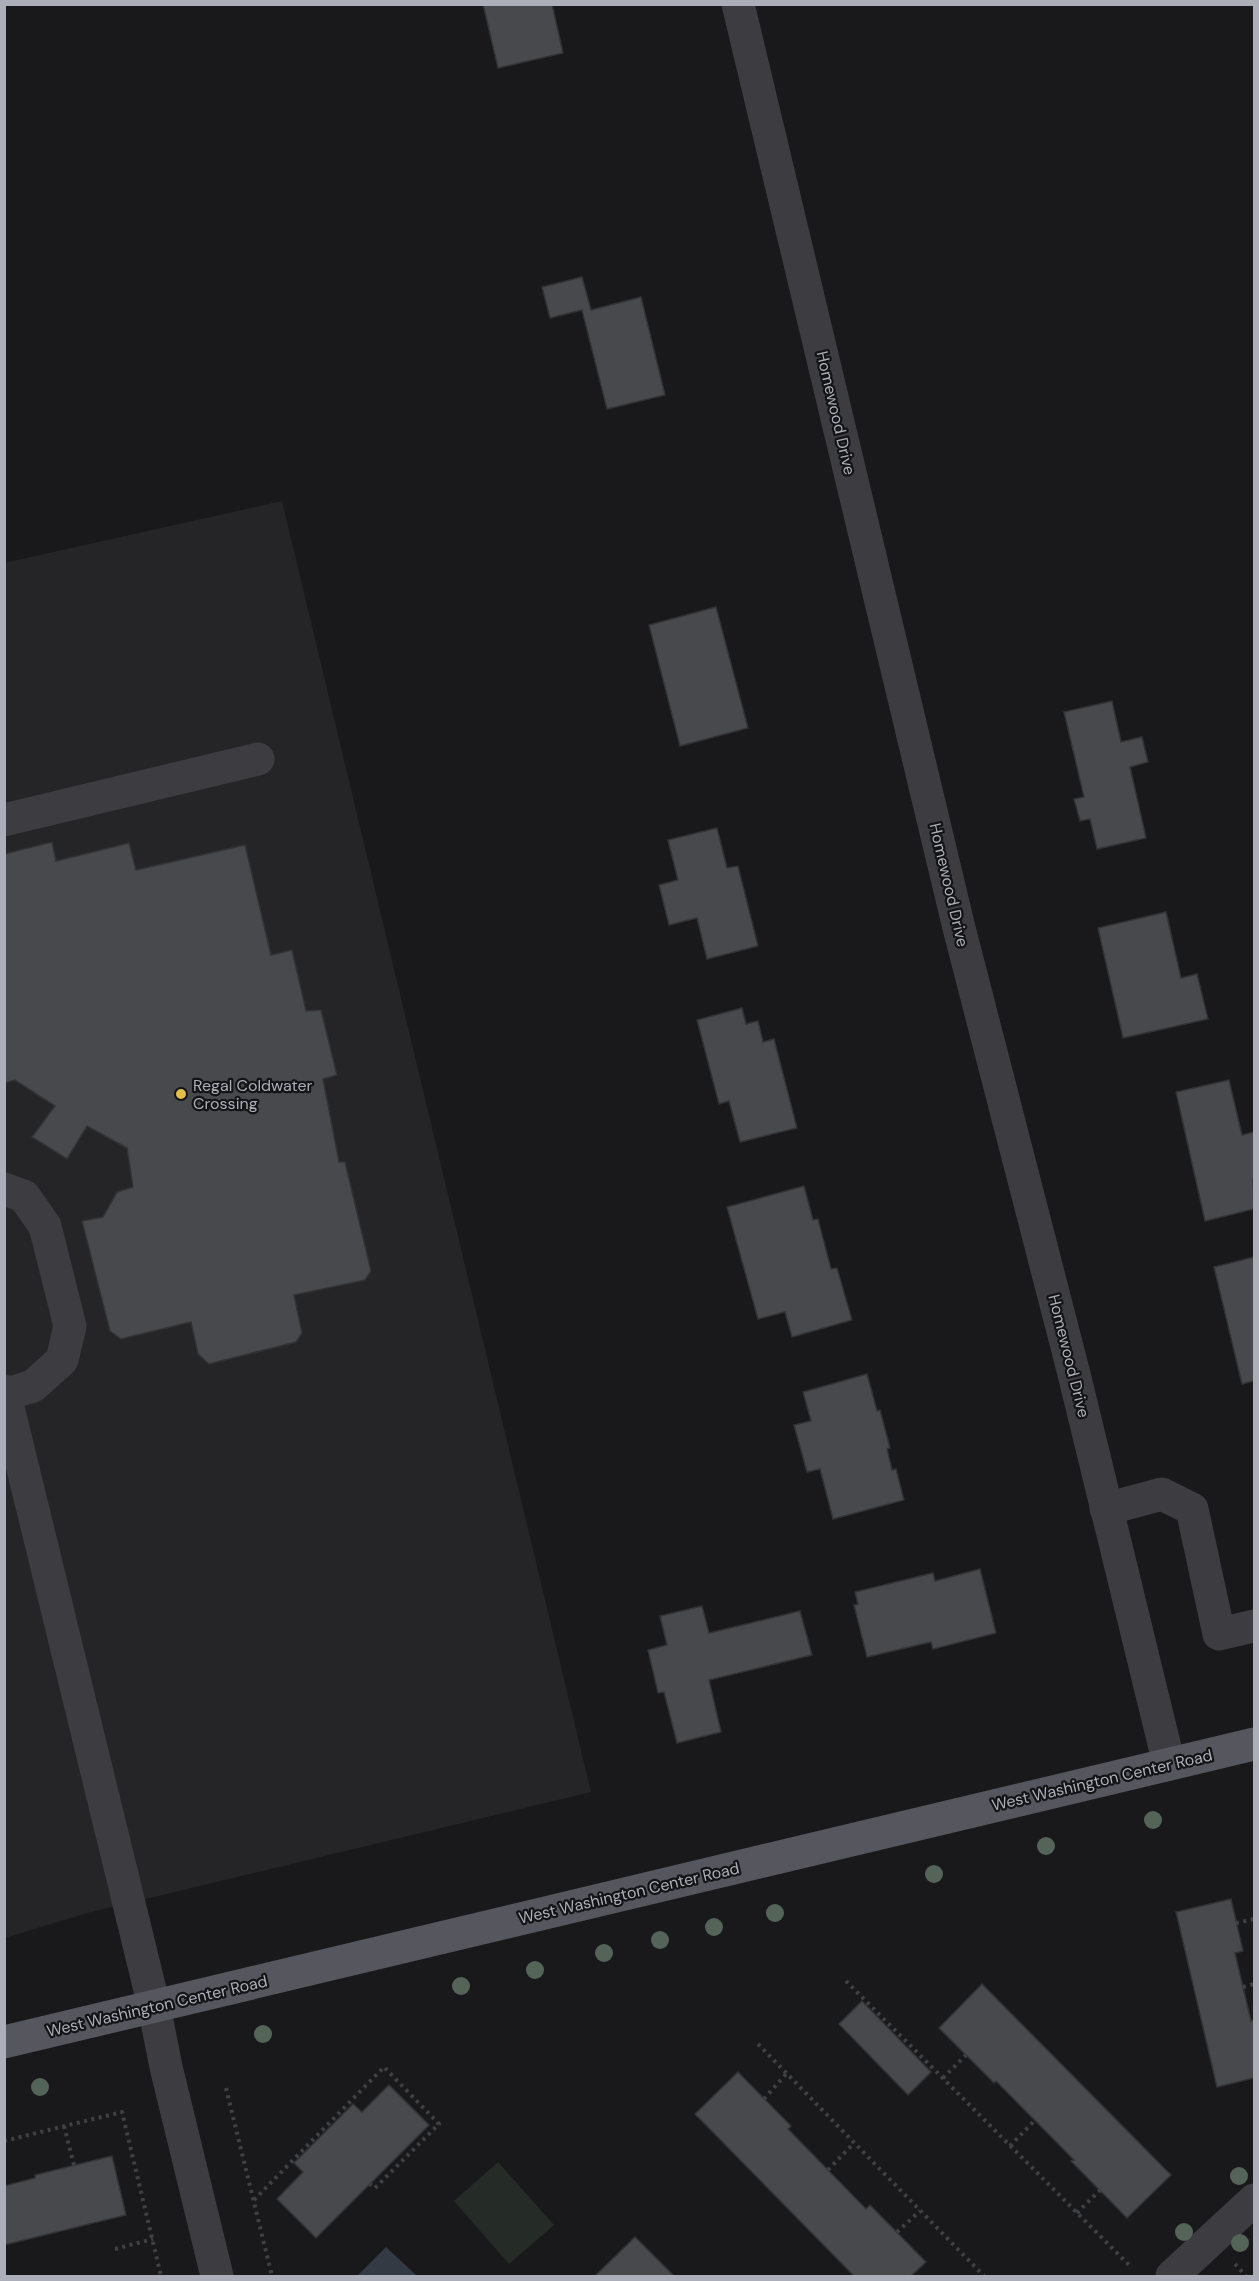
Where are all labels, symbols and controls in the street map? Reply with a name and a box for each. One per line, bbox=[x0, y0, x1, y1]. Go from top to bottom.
street label: Homewood Drive bbox=[812, 349, 860, 477]
street label: Homewood Drive bbox=[925, 821, 973, 949]
place label: Regal Coldwater Crossing bbox=[193, 1075, 313, 1114]
marker: Regal Coldwater Crossing bbox=[174, 1087, 188, 1101]
street label: Homewood Drive bbox=[1044, 1292, 1094, 1420]
street label: West Washington Center Road bbox=[990, 1744, 1214, 1816]
street label: West Washington Center Road bbox=[517, 1857, 741, 1929]
street label: West Washington Center Road bbox=[45, 1970, 269, 2042]

